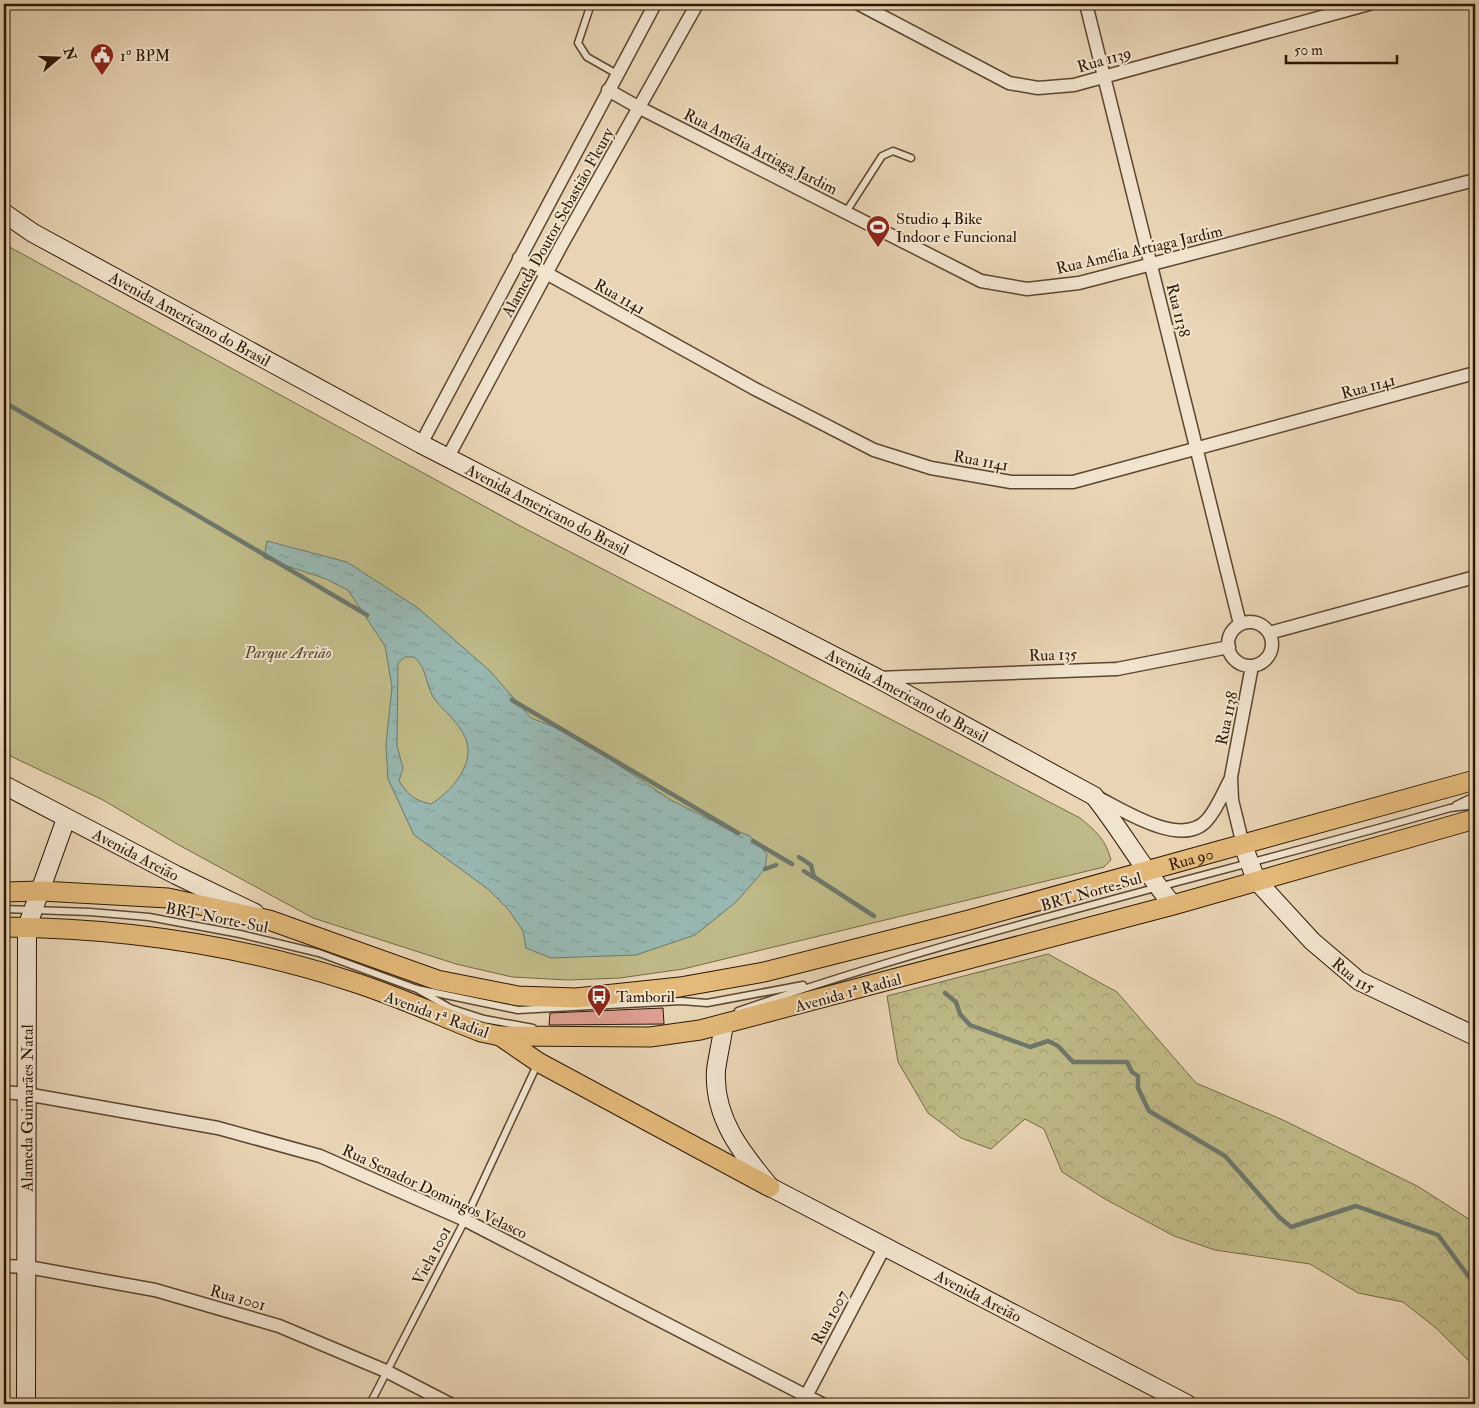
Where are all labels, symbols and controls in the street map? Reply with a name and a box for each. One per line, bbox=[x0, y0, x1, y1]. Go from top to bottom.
north arrow bbox=[32, 32, 82, 82]
scale bar bbox=[1286, 32, 1398, 64]
text: 50 m bbox=[1294, 41, 1323, 60]
public building icon: 1º BPM bbox=[89, 42, 115, 76]
street label: Rua 1139 bbox=[1075, 43, 1134, 77]
text: N bbox=[59, 44, 80, 63]
place label: 1º BPM bbox=[120, 46, 170, 66]
street label: Rua Amélia Artiaga Jardim bbox=[680, 104, 841, 201]
street label: Alameda Doutor Sebastião Fleury bbox=[497, 123, 619, 322]
place label: Studio 4 Bike Indoor e Funcional bbox=[896, 209, 1017, 247]
sports icon: Studio 4 Bike Indoor e Funcional bbox=[865, 214, 891, 248]
street label: Rua Amélia Artiaga Jardim bbox=[1054, 221, 1225, 280]
street label: Avenida Americano do Brasil bbox=[104, 267, 274, 371]
street label: Rua 1141 bbox=[590, 275, 649, 319]
street label: Rua 1138 bbox=[1162, 281, 1194, 340]
street label: Rua 1141 bbox=[1339, 370, 1398, 404]
street label: Rua 1141 bbox=[952, 446, 1010, 476]
street label: Avenida Americano do Brasil bbox=[461, 459, 632, 560]
park label: Parque Areião bbox=[244, 643, 332, 663]
street label: Avenida Americano do Brasil bbox=[821, 644, 991, 747]
street label: Rua 135 bbox=[1028, 644, 1078, 666]
street label: Rua 1138 bbox=[1212, 689, 1243, 747]
street label: Avenida Areião bbox=[88, 824, 182, 886]
street label: Rua 90 bbox=[1166, 844, 1216, 875]
street label: BRT Norte-Sul bbox=[1038, 868, 1144, 916]
street label: BRT Norte-Sul bbox=[164, 898, 270, 938]
street label: Rua 115 bbox=[1328, 954, 1377, 998]
street label: Avenida 1ª Radial bbox=[792, 969, 904, 1017]
bus stop icon: Tamboril bbox=[586, 983, 612, 1017]
street label: Avenida 1ª Radial bbox=[381, 987, 491, 1043]
place label: Tamboril bbox=[616, 987, 675, 1007]
street label: Alameda Guimarães Natal bbox=[17, 1024, 38, 1193]
street label: Rua Senador Domingos Velasco bbox=[339, 1140, 531, 1244]
street label: Viela 1001 bbox=[408, 1223, 456, 1288]
street label: Avenida Areião bbox=[930, 1265, 1025, 1327]
street label: Rua 1001 bbox=[207, 1280, 268, 1315]
street label: Rua 1007 bbox=[807, 1286, 853, 1348]

